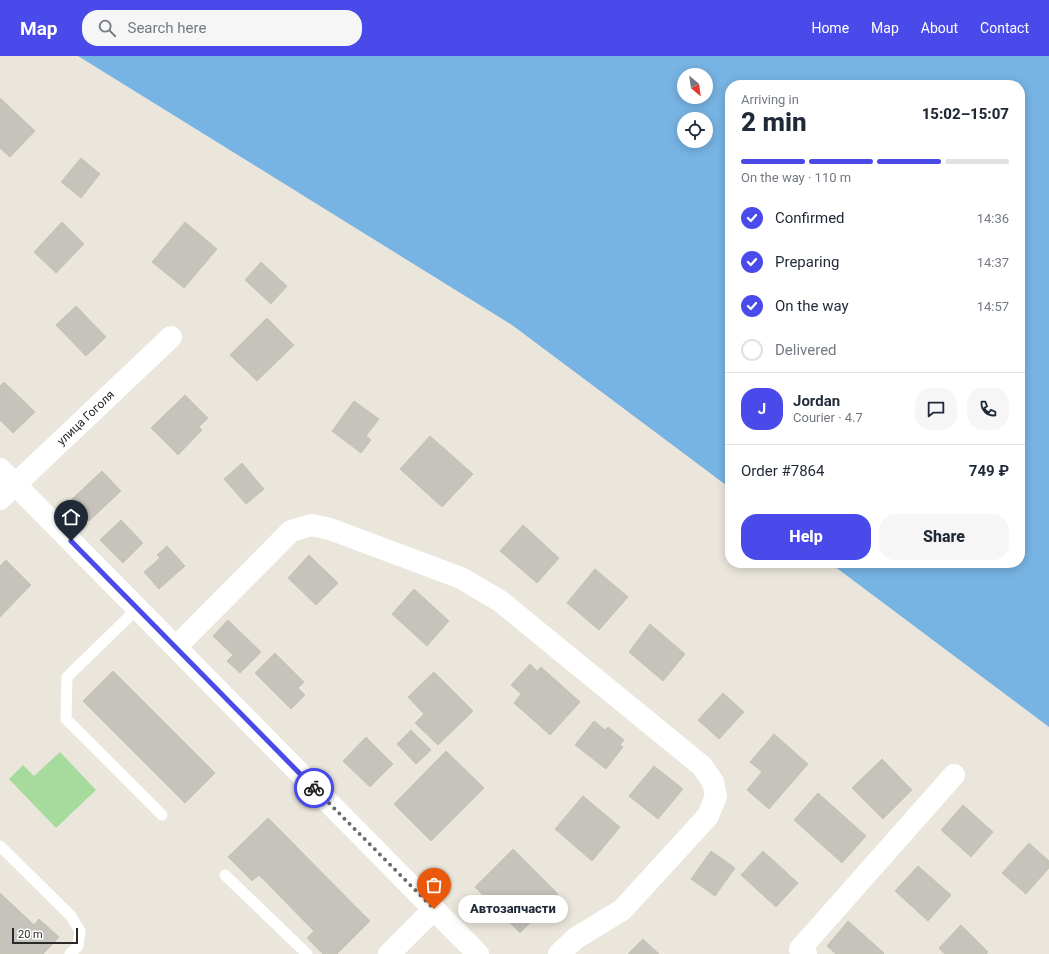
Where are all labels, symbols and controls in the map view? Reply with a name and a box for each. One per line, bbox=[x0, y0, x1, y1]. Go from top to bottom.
search box bbox=[82, 10, 362, 46]
text: Map bbox=[20, 17, 58, 40]
icon: search bbox=[96, 17, 118, 39]
text: Search here bbox=[128, 19, 206, 37]
text: Home bbox=[811, 20, 849, 36]
text: Map bbox=[871, 20, 899, 36]
text: About bbox=[921, 20, 958, 36]
text: Contact bbox=[980, 20, 1029, 36]
north arrow bbox=[677, 68, 713, 104]
map controls bbox=[677, 68, 713, 148]
text: Arriving in bbox=[741, 92, 799, 107]
text: 15:02–15:07 bbox=[922, 105, 1009, 123]
text: 2 min bbox=[741, 107, 807, 137]
button: locate bbox=[677, 112, 713, 148]
text: On the way · 110 m bbox=[741, 170, 851, 185]
icon: check bbox=[741, 207, 763, 229]
text: Confirmed bbox=[775, 209, 845, 227]
text: 14:36 bbox=[977, 211, 1009, 226]
icon: check bbox=[741, 251, 763, 273]
text: Preparing bbox=[775, 253, 839, 271]
text: 14:37 bbox=[977, 255, 1009, 270]
icon: check bbox=[741, 295, 763, 317]
text: On the way bbox=[775, 297, 849, 315]
text: 14:57 bbox=[977, 299, 1009, 314]
text: Delivered bbox=[775, 341, 837, 359]
street label: улица Гоголя bbox=[54, 387, 117, 448]
button: chat bbox=[915, 388, 957, 430]
button: phone bbox=[967, 388, 1009, 430]
text: Jordan bbox=[793, 392, 840, 410]
text: J bbox=[758, 400, 766, 418]
text: Courier · 4.7 bbox=[793, 410, 863, 425]
text: Order #7864 bbox=[741, 462, 824, 480]
text: 749 ₽ bbox=[969, 462, 1009, 480]
pin bbox=[54, 500, 88, 541]
icon: home bbox=[60, 506, 82, 528]
button: Help bbox=[741, 514, 871, 560]
button: Share bbox=[879, 514, 1009, 560]
courier bbox=[294, 768, 334, 808]
icon: bike bbox=[303, 777, 325, 799]
pin bbox=[417, 868, 451, 909]
icon: bag bbox=[423, 874, 445, 896]
callout: Автозапчасти bbox=[458, 895, 568, 923]
text: Автозапчасти bbox=[470, 901, 556, 916]
scale bar bbox=[12, 926, 78, 945]
text: 20 m bbox=[18, 928, 43, 941]

